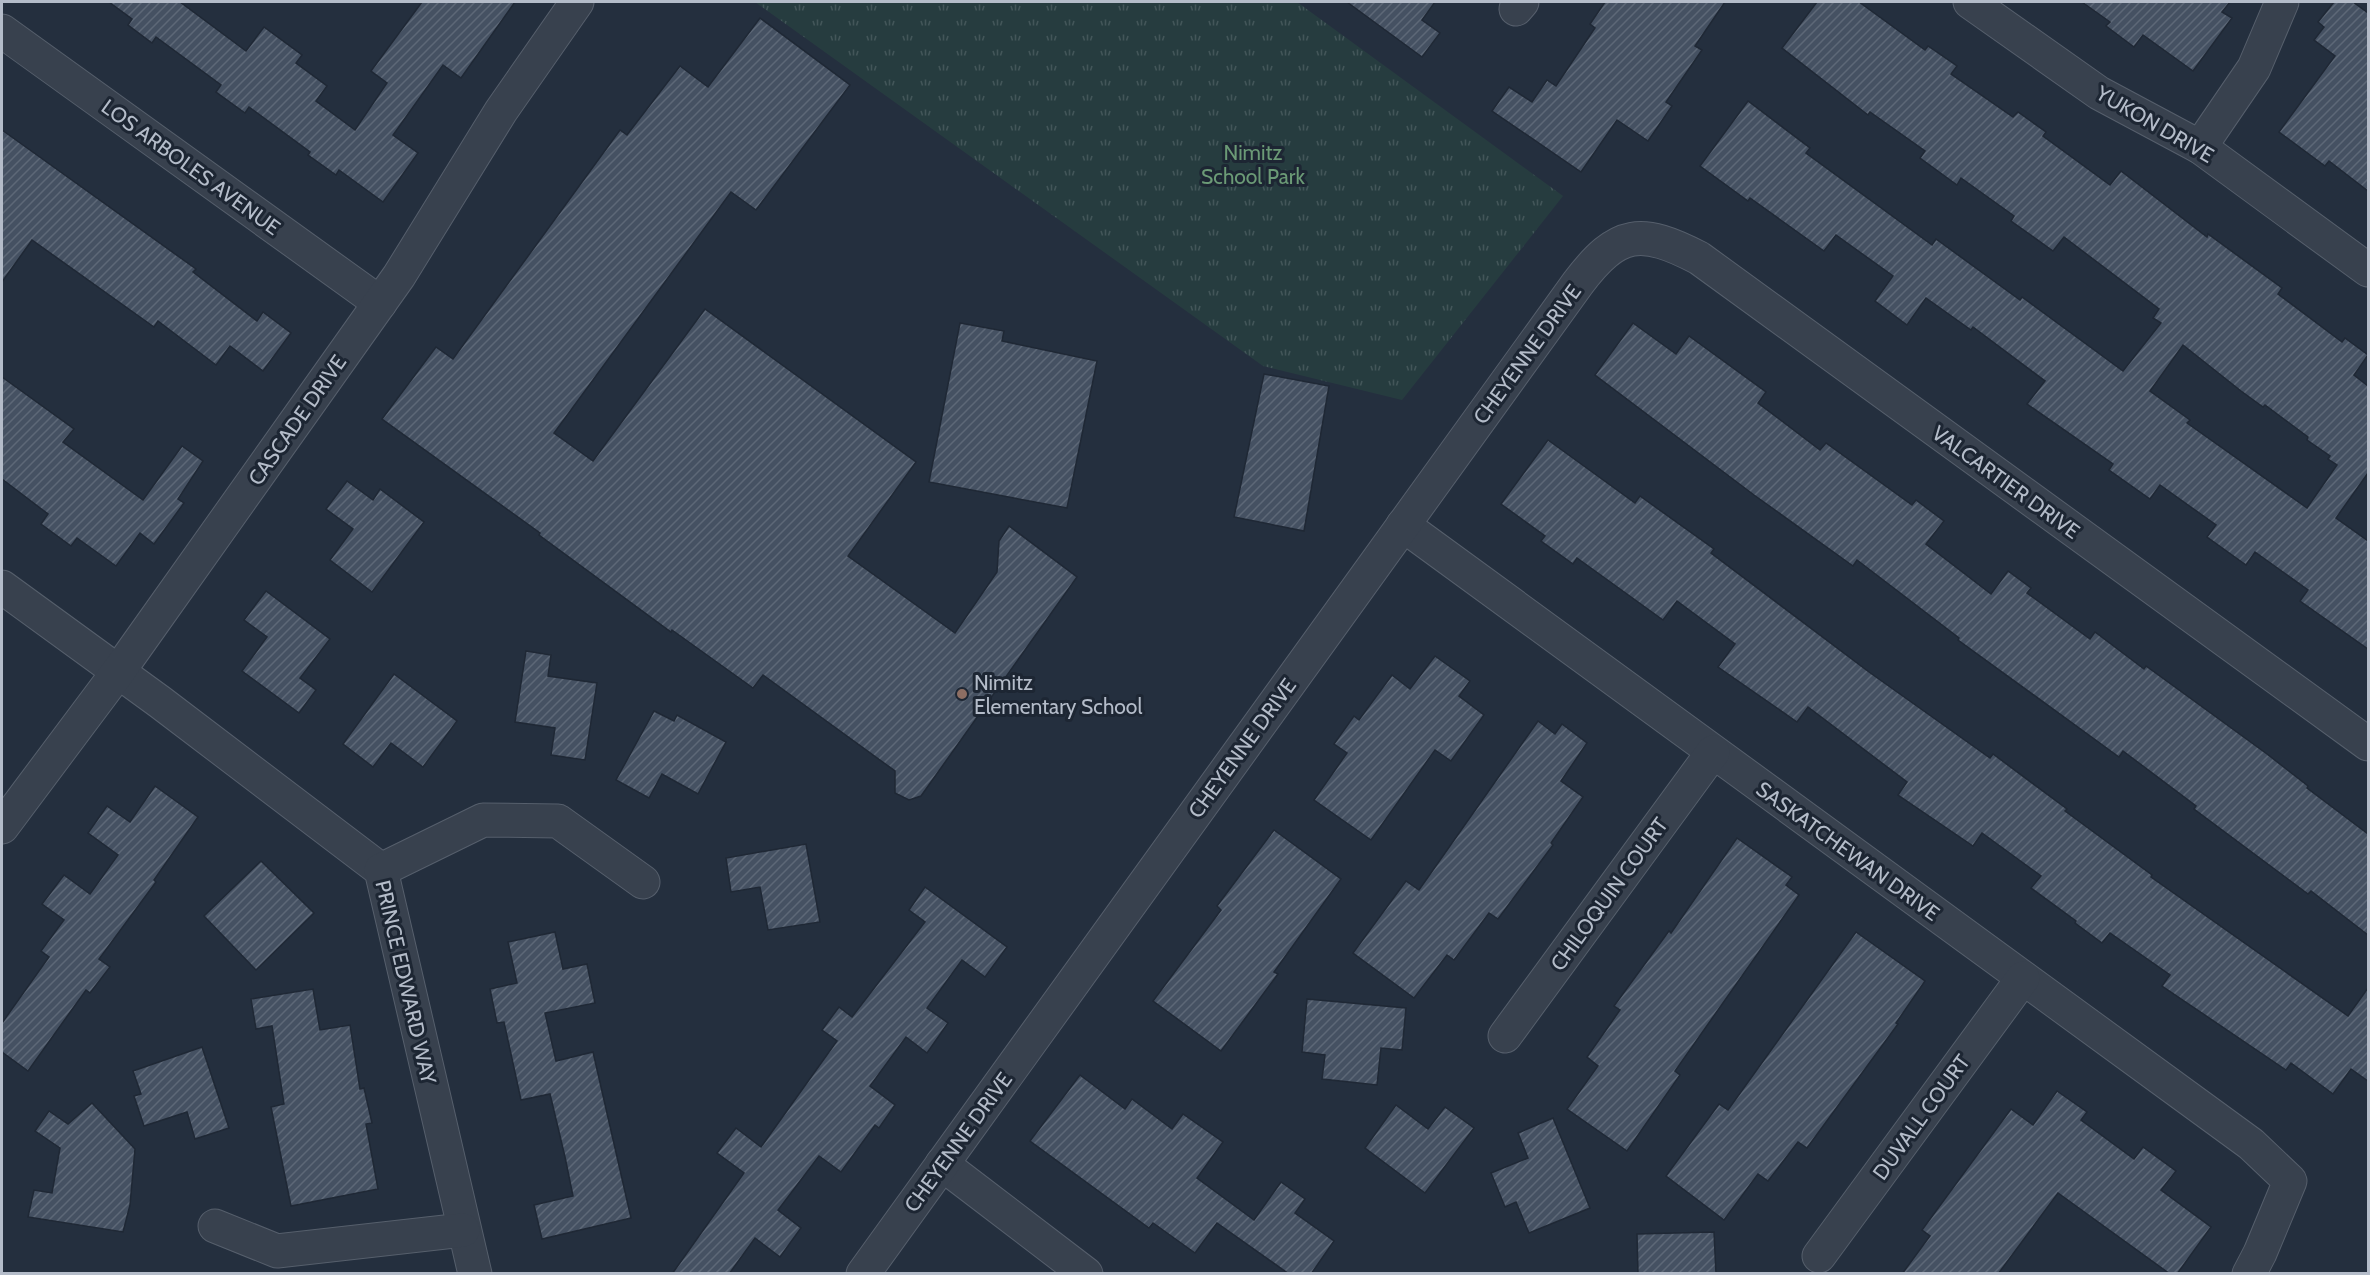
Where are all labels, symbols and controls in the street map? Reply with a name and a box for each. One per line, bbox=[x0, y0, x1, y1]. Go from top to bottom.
street label: YUKON DRIVE bbox=[2091, 80, 2218, 168]
street label: LOS ARBOLES AVENUE bbox=[97, 94, 285, 240]
park label: Nimitz School Park bbox=[1201, 140, 1305, 189]
street label: CHEYENNE DRIVE bbox=[1468, 279, 1586, 429]
street label: CASCADE DRIVE bbox=[243, 350, 351, 490]
street label: VALCARTIER DRIVE bbox=[1927, 420, 2085, 544]
place label: Nimitz Elementary School bbox=[974, 670, 1142, 719]
street label: CHEYENNE DRIVE bbox=[1183, 673, 1301, 823]
marker: Nimitz Elementary School bbox=[955, 687, 969, 701]
street label: SASKATCHEWAN DRIVE bbox=[1751, 776, 1945, 926]
street label: CHILOQUIN COURT bbox=[1545, 813, 1673, 975]
street label: PRINCE EDWARD WAY bbox=[370, 878, 442, 1087]
street label: DUVALL COURT bbox=[1867, 1050, 1975, 1184]
street label: CHEYENNE DRIVE bbox=[899, 1067, 1017, 1217]

